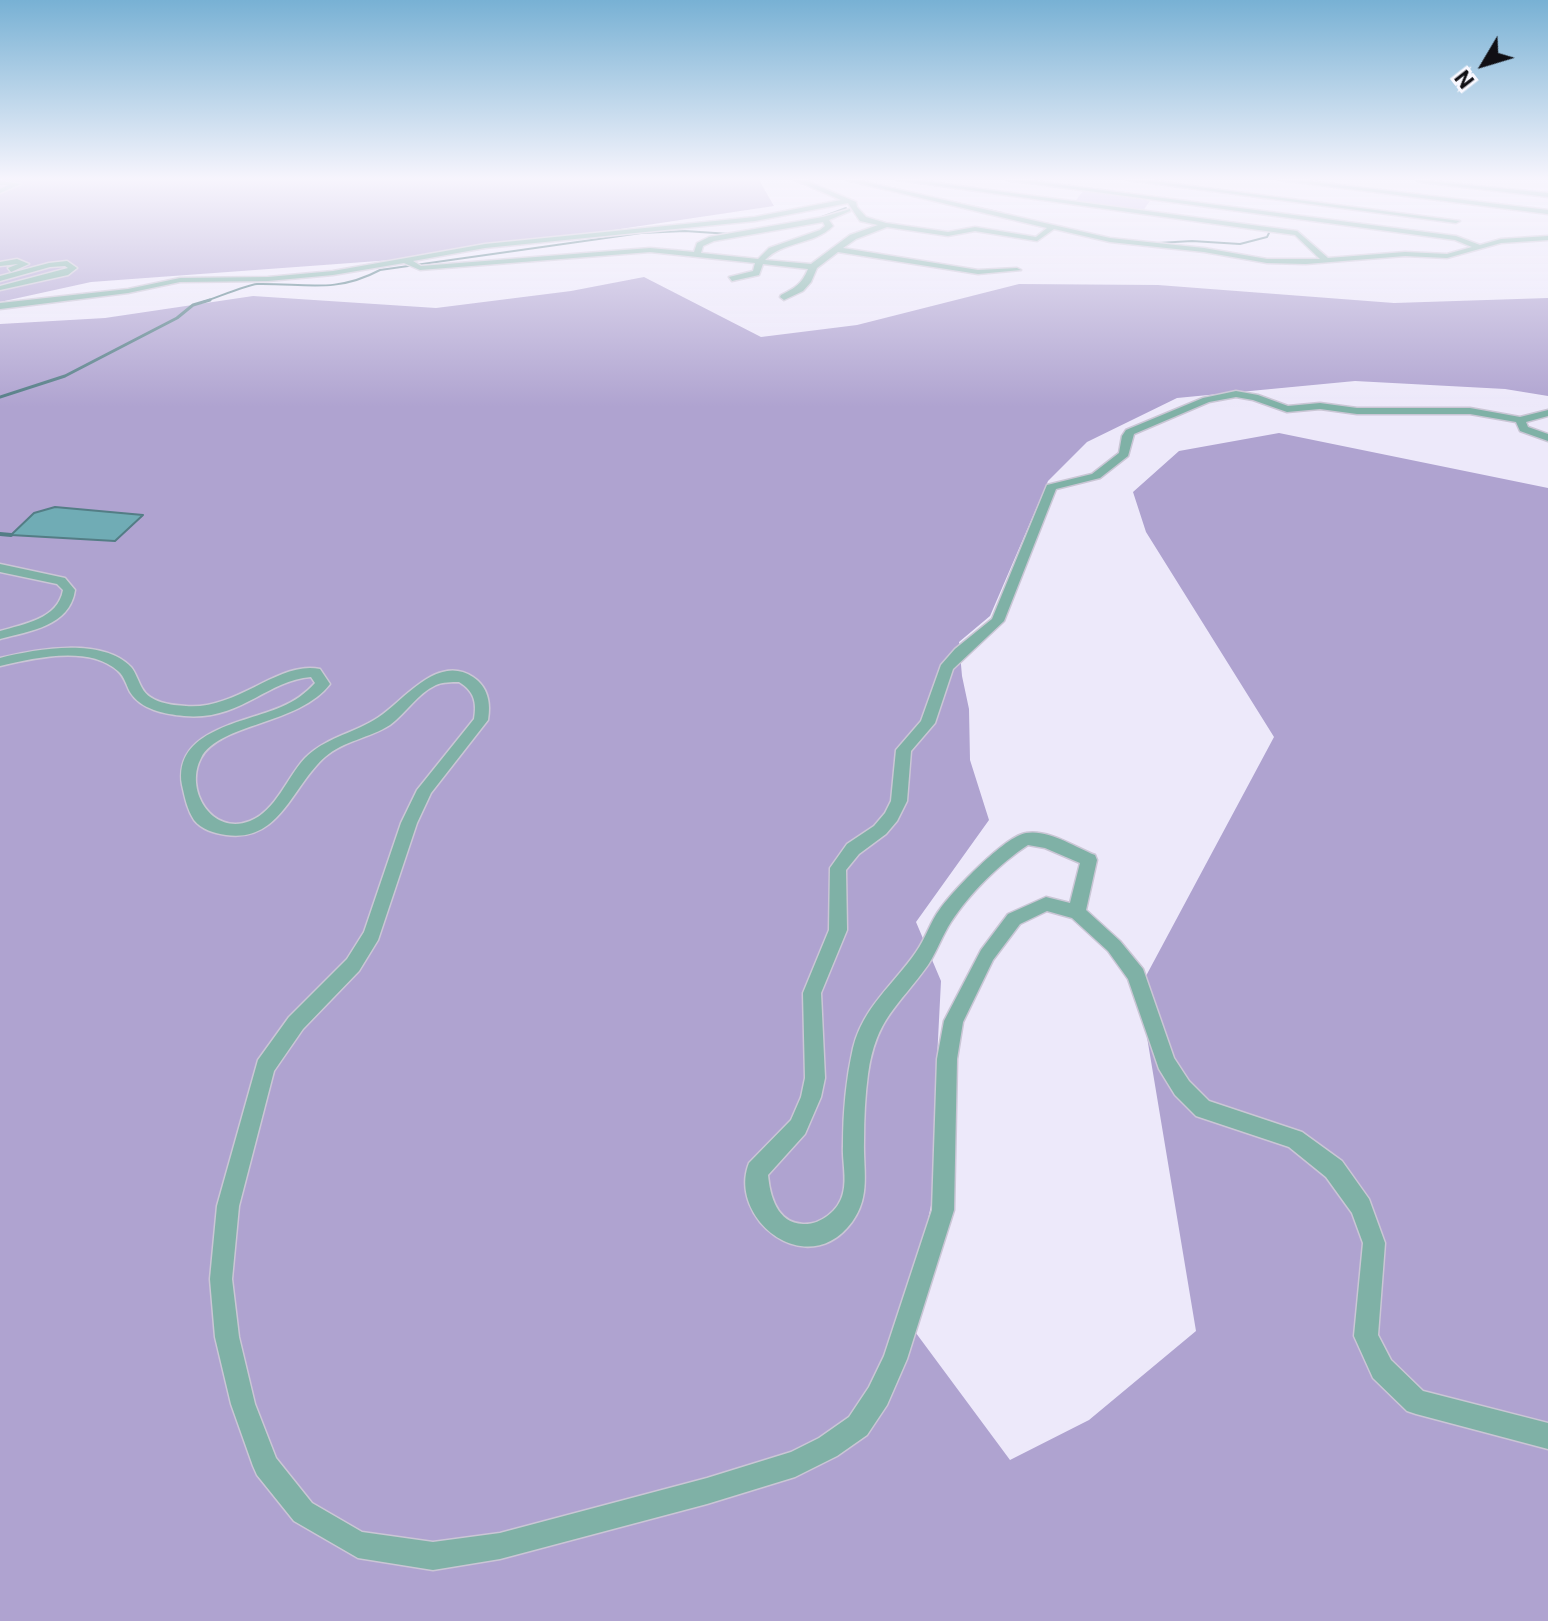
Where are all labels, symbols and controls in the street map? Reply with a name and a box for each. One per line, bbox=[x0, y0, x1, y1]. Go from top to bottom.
north arrow bbox=[1444, 24, 1524, 104]
text: N bbox=[1450, 65, 1479, 93]

